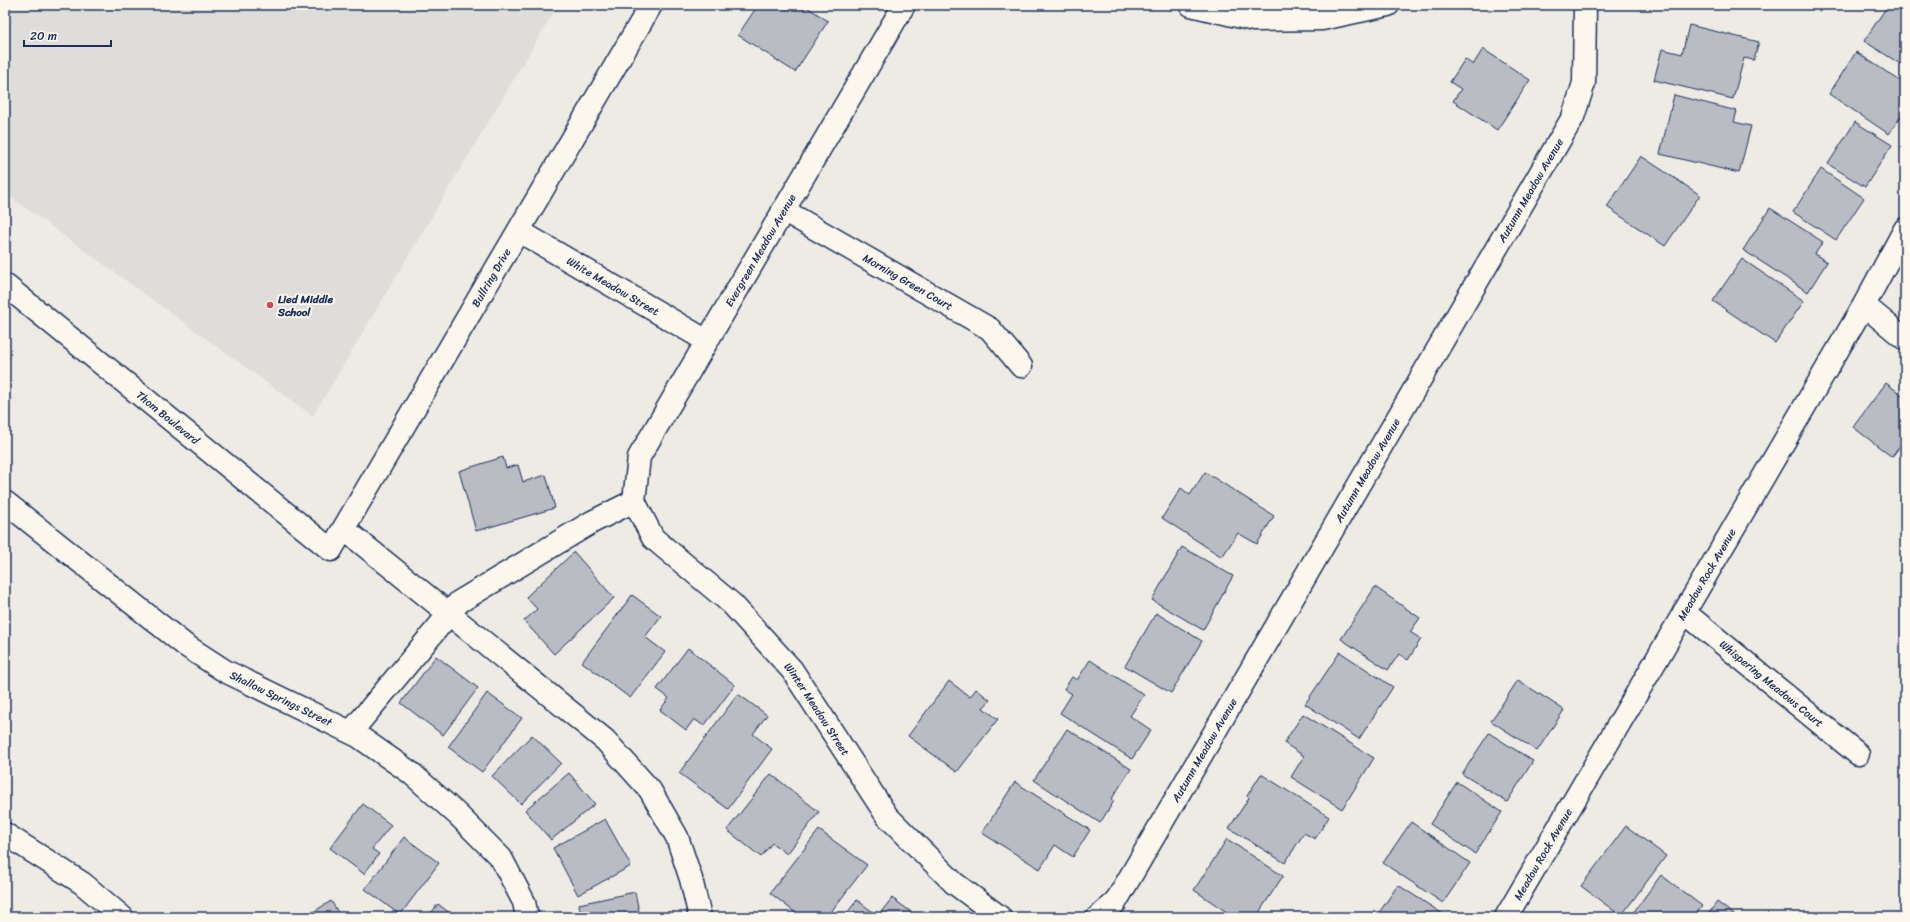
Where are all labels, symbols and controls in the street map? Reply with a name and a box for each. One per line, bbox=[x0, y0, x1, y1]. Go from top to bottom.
scale bar bbox=[24, 22, 111, 48]
text: 20 m bbox=[30, 25, 57, 47]
street label: Autumn Meadow Avenue bbox=[1492, 134, 1569, 247]
street label: Evergreen Meadow Avenue bbox=[720, 190, 802, 311]
street label: Bullring Drive bbox=[466, 244, 516, 311]
street label: Morning Green Court bbox=[859, 249, 956, 316]
street label: White Meadow Street bbox=[563, 252, 663, 321]
place label: Lied Middle School bbox=[277, 290, 334, 322]
marker: Lied Middle School bbox=[265, 300, 275, 310]
street label: Thom Boulevard bbox=[132, 386, 204, 450]
street label: Autumn Meadow Avenue bbox=[1329, 414, 1406, 527]
street label: Meadow Rock Avenue bbox=[1672, 525, 1742, 624]
street label: Whispering Meadows Court bbox=[1715, 635, 1828, 732]
street label: Winter Meadow Street bbox=[779, 658, 855, 760]
street label: Shallow Springs Street bbox=[226, 666, 336, 732]
street label: Autumn Meadow Avenue bbox=[1166, 694, 1243, 807]
street label: Meadow Rock Avenue bbox=[1509, 804, 1578, 904]

